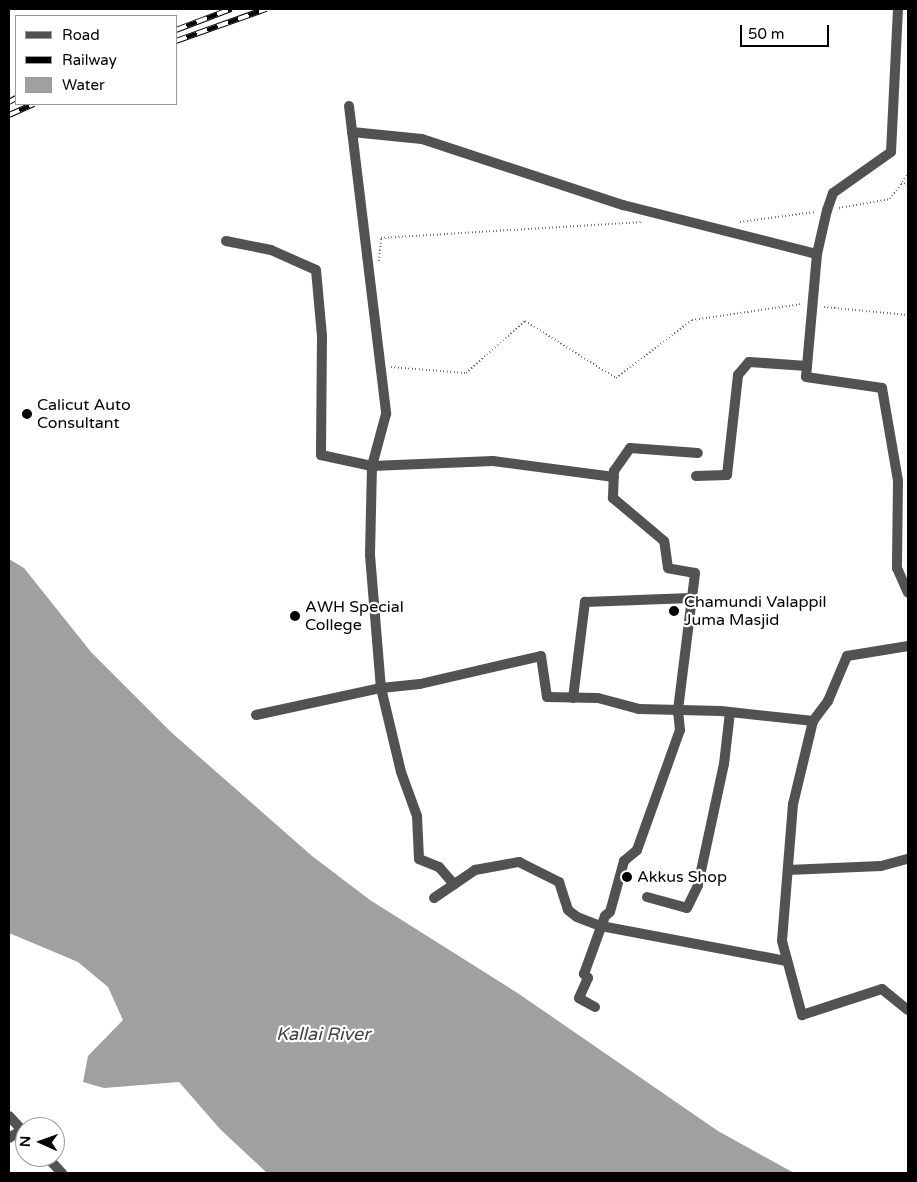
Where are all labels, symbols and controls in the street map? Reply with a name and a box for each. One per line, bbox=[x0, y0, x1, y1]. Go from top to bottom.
legend bbox=[15, 15, 178, 105]
scale bar bbox=[742, 15, 831, 47]
text: 50 m bbox=[748, 25, 785, 43]
text: Road bbox=[62, 26, 100, 44]
text: Railway bbox=[62, 51, 117, 69]
text: Water bbox=[62, 76, 105, 94]
place label: Calicut Auto Consultant bbox=[37, 395, 131, 433]
marker: Calicut Auto Consultant bbox=[21, 408, 33, 420]
place label: Chamundi Valappil Juma Masjid bbox=[684, 592, 827, 630]
place label: AWH Special College bbox=[305, 597, 404, 635]
marker: Chamundi Valappil Juma Masjid bbox=[668, 605, 680, 617]
marker: AWH Special College bbox=[289, 610, 301, 622]
place label: Akkus Shop bbox=[637, 867, 727, 887]
marker: Akkus Shop bbox=[621, 871, 633, 883]
water label: Kallai River bbox=[276, 1023, 370, 1045]
north arrow bbox=[15, 1117, 65, 1167]
text: N bbox=[17, 1136, 34, 1147]

